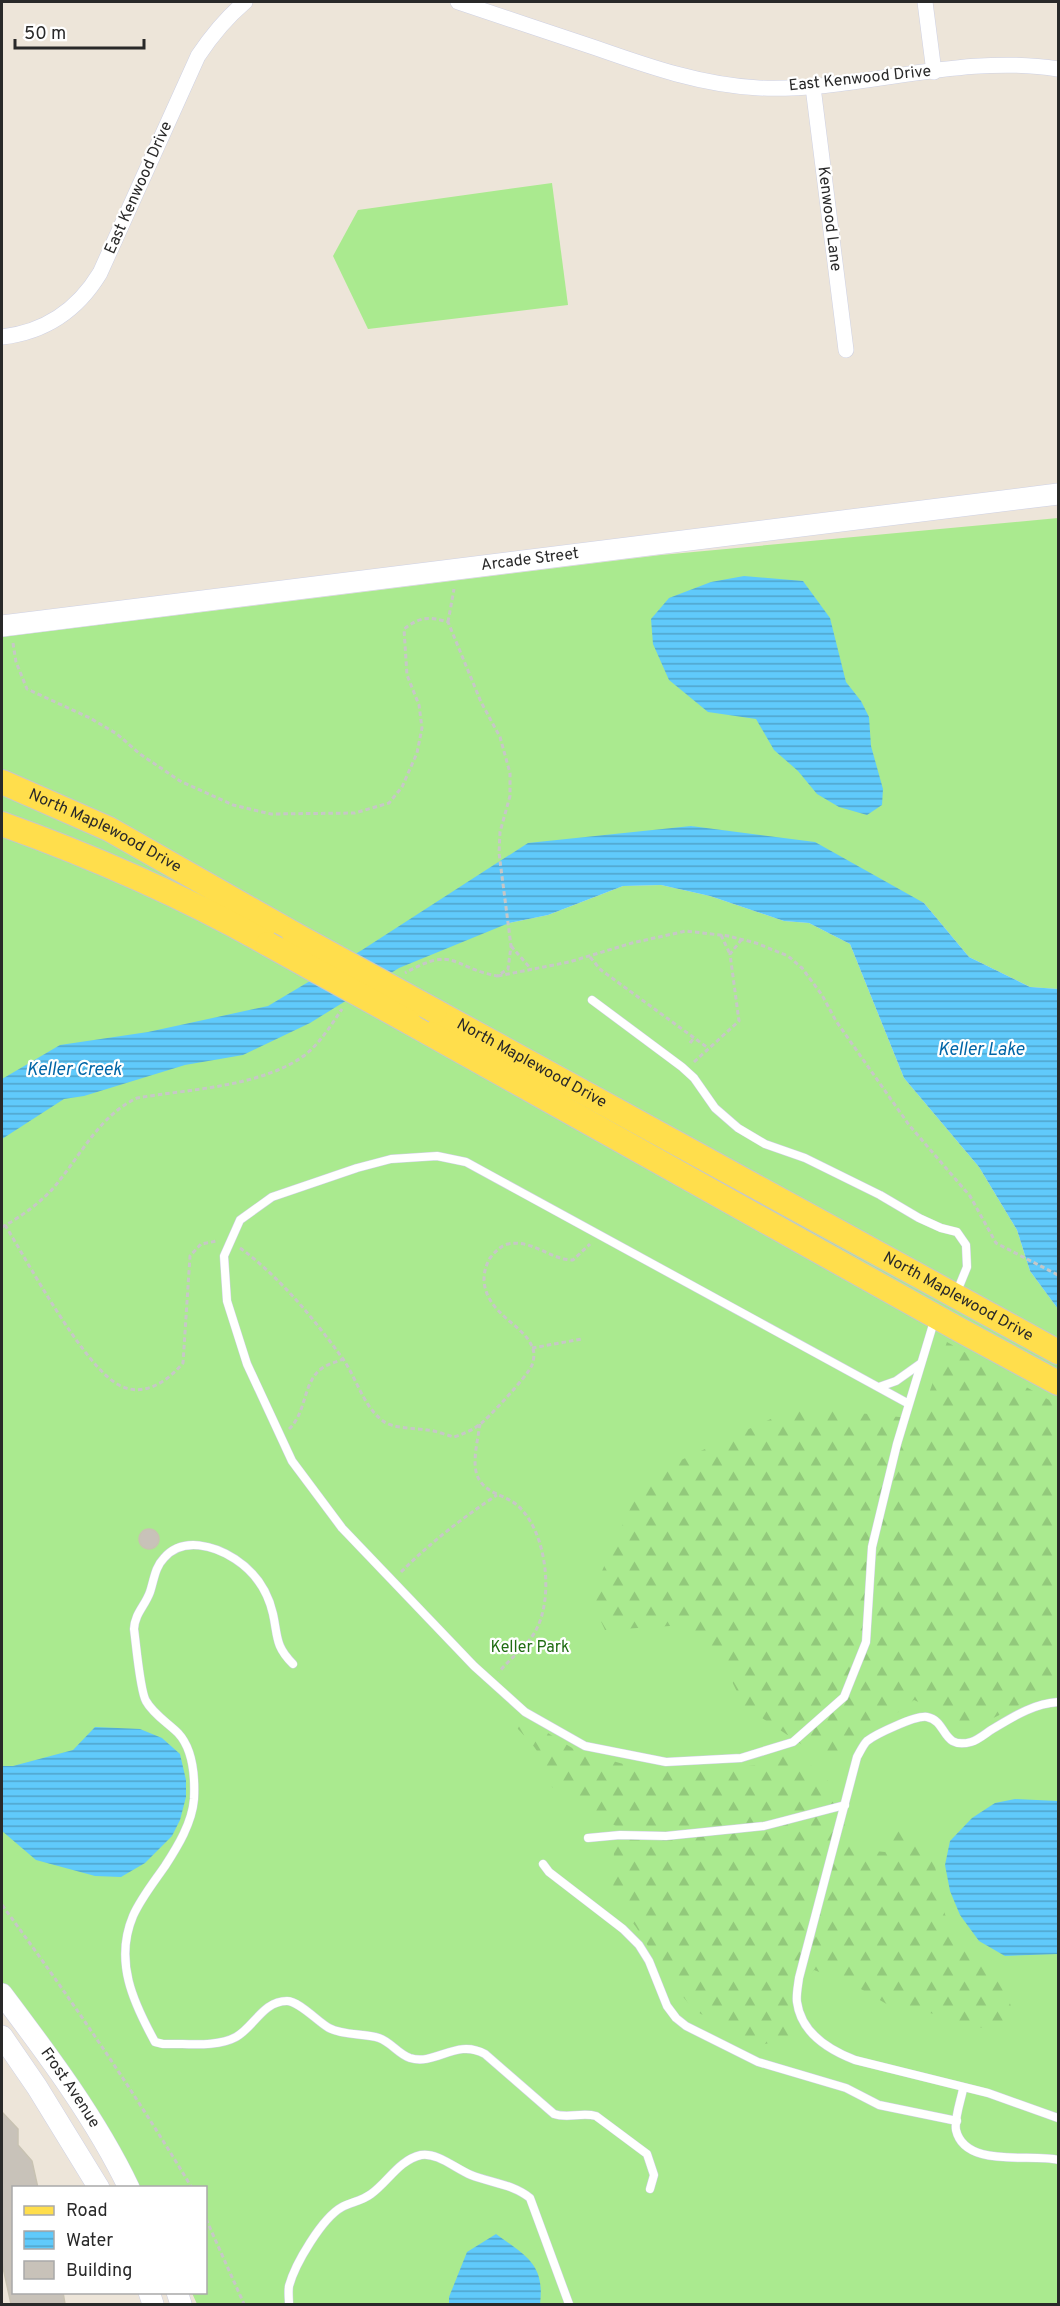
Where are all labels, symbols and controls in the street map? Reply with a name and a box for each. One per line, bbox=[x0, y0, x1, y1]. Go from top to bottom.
scale bar bbox=[15, 12, 144, 50]
text: 50 m bbox=[24, 23, 66, 46]
street label: East Kenwood Drive bbox=[788, 62, 932, 96]
street label: East Kenwood Drive bbox=[101, 119, 177, 257]
street label: Kenwood Lane bbox=[813, 165, 845, 273]
street label: Arcade Street bbox=[480, 544, 580, 576]
street label: North Maplewood Drive bbox=[25, 785, 185, 878]
street label: North Maplewood Drive bbox=[453, 1015, 610, 1113]
water label: Keller Lake bbox=[938, 1039, 1025, 1062]
water label: Keller Creek bbox=[26, 1059, 122, 1082]
street label: North Maplewood Drive bbox=[879, 1248, 1036, 1346]
park label: Keller Park bbox=[491, 1638, 569, 1658]
street label: Frost Avenue bbox=[36, 2044, 104, 2132]
legend bbox=[12, 2186, 207, 2294]
text: Road bbox=[66, 2200, 108, 2223]
text: Water bbox=[66, 2230, 113, 2253]
text: Building bbox=[66, 2260, 132, 2283]

